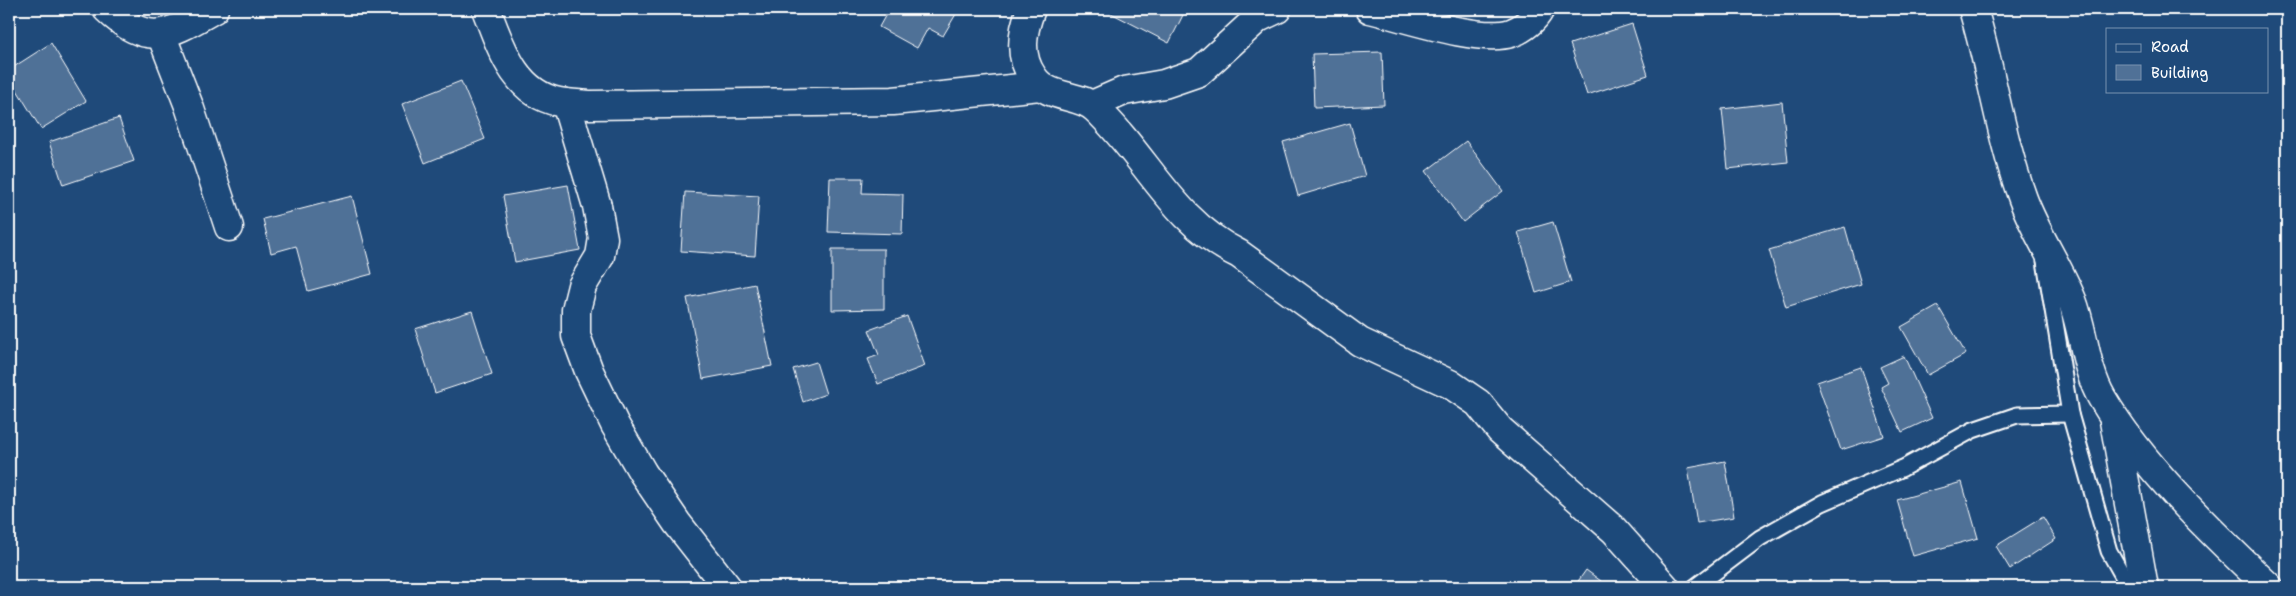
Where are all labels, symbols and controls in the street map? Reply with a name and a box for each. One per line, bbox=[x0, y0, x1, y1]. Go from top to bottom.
legend bbox=[2106, 28, 2268, 92]
text: Road bbox=[2151, 37, 2189, 57]
text: Building bbox=[2151, 63, 2208, 83]

